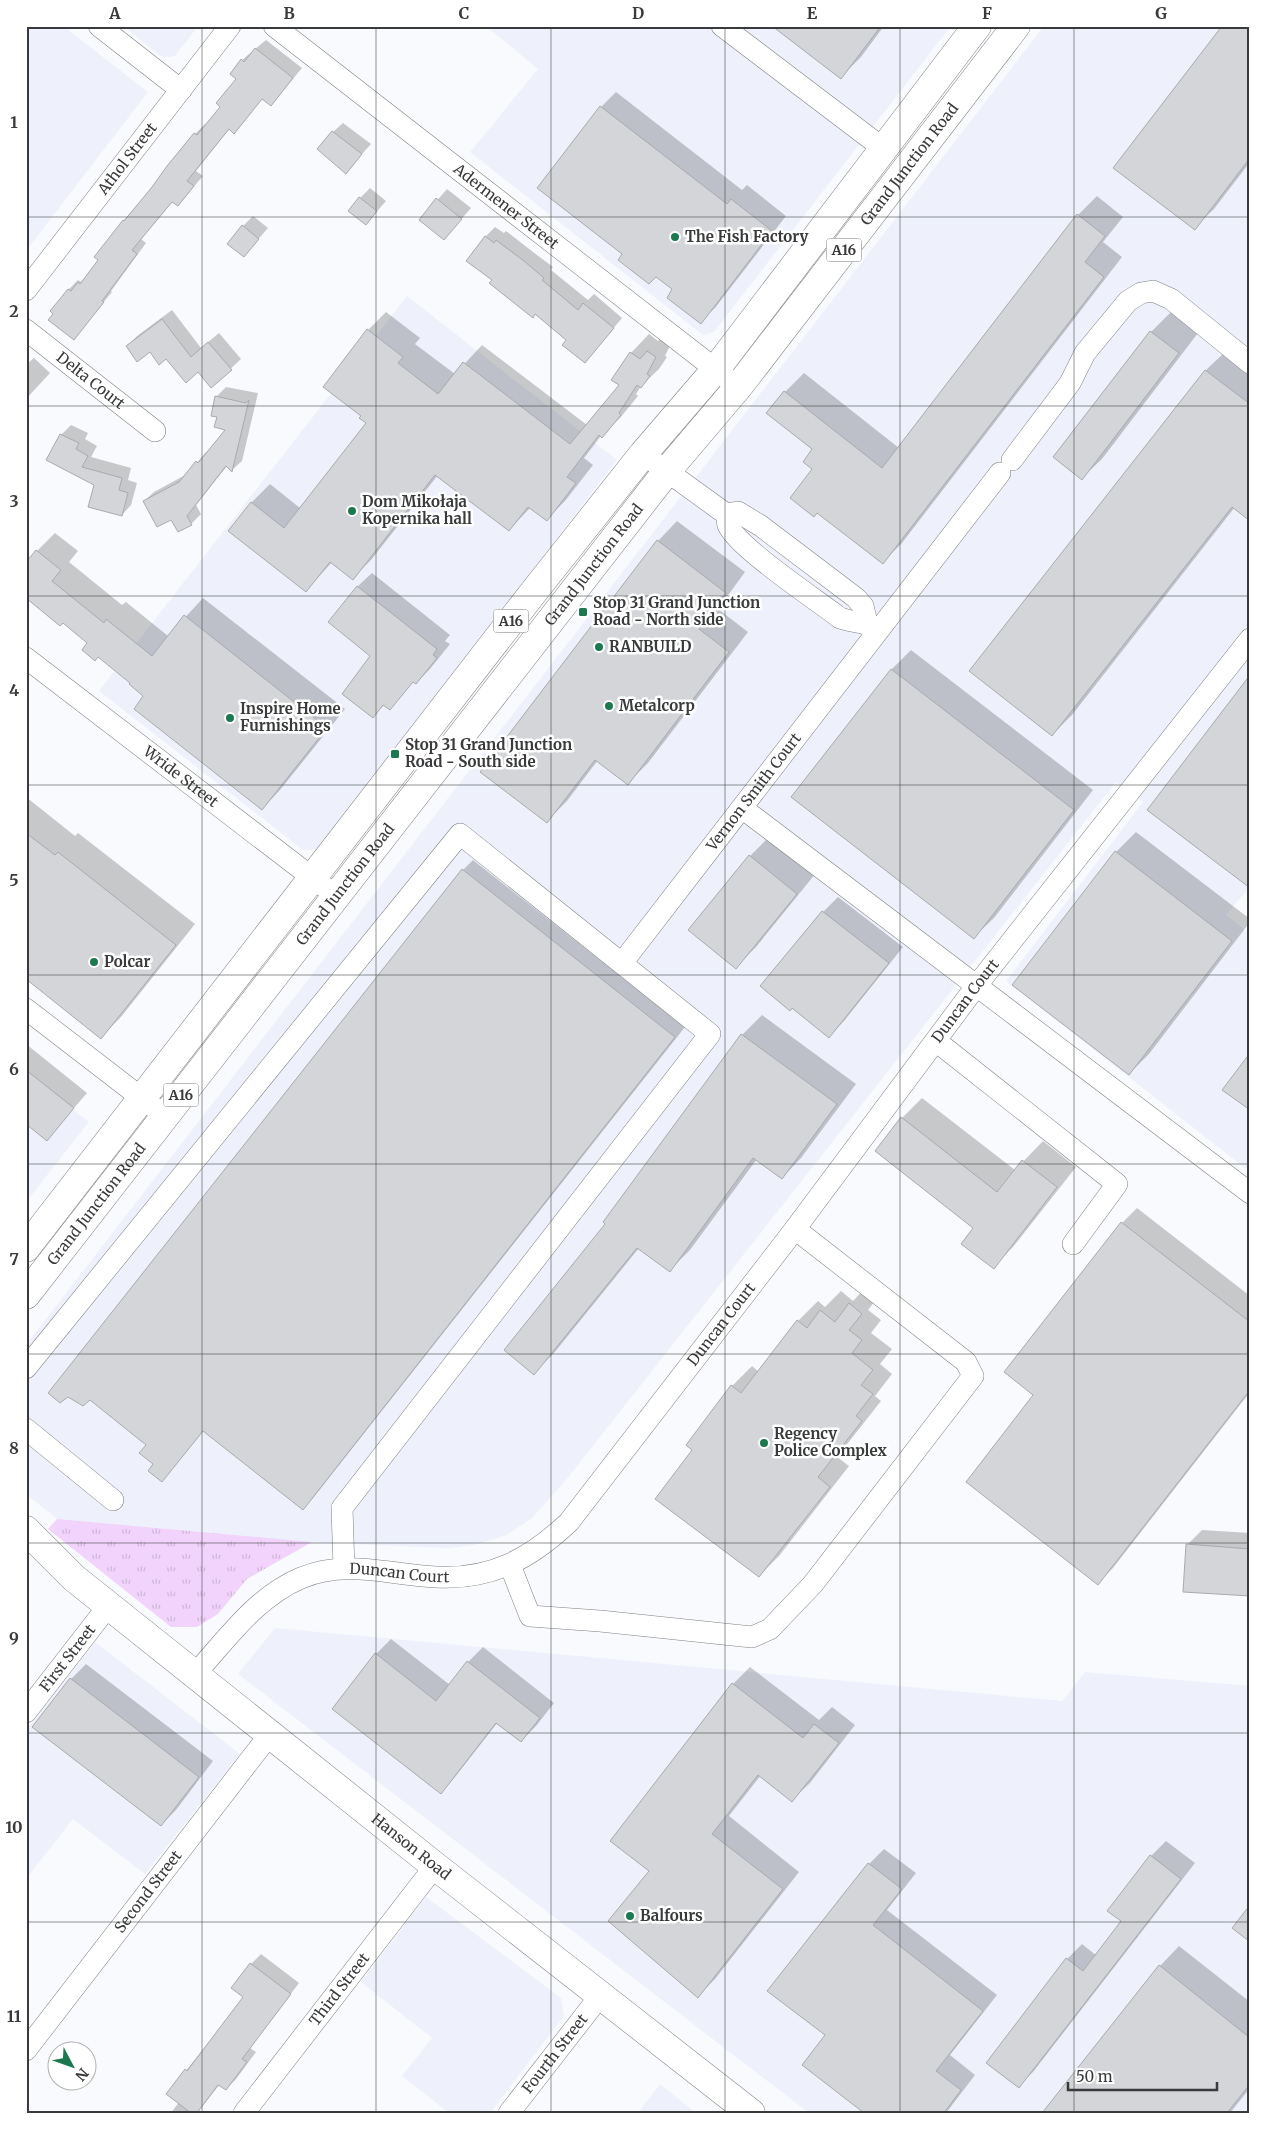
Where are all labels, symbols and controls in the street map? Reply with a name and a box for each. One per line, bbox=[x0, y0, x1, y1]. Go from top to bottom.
text: A bbox=[108, 3, 121, 23]
text: B bbox=[283, 3, 295, 23]
text: C bbox=[459, 3, 469, 23]
text: D bbox=[632, 3, 644, 23]
text: E bbox=[807, 3, 818, 23]
text: F bbox=[982, 3, 992, 23]
text: G bbox=[1155, 3, 1167, 23]
street label: Grand Junction Road bbox=[856, 99, 962, 229]
text: 1 bbox=[10, 112, 18, 132]
street label: Athol Street bbox=[93, 118, 161, 199]
street label: Adermener Street bbox=[449, 159, 563, 253]
place label: The Fish Factory bbox=[685, 227, 809, 246]
marker: The Fish Factory bbox=[669, 231, 681, 243]
road number: A16 bbox=[826, 238, 862, 262]
text: 2 bbox=[9, 301, 19, 321]
street label: Delta Court bbox=[53, 347, 129, 413]
text: 3 bbox=[9, 491, 19, 511]
place label: Dom Mikołaja Kopernika hall bbox=[362, 492, 472, 528]
street label: Grand Junction Road bbox=[540, 500, 647, 629]
marker: Dom Mikołaja Kopernika hall bbox=[346, 505, 358, 517]
place label: Stop 31 Grand Junction Road - North side bbox=[593, 593, 760, 629]
marker: Stop 31 Grand Junction Road - North side bbox=[577, 606, 589, 618]
road number: A16 bbox=[494, 610, 528, 632]
place label: RANBUILD bbox=[609, 637, 692, 656]
marker: RANBUILD bbox=[593, 641, 605, 653]
text: 4 bbox=[9, 680, 19, 700]
place label: Metalcorp bbox=[619, 696, 695, 715]
place label: Inspire Home Furnishings bbox=[240, 699, 341, 735]
marker: Metalcorp bbox=[603, 700, 615, 712]
marker: Inspire Home Furnishings bbox=[224, 712, 236, 724]
street label: Vernon Smith Court bbox=[702, 729, 805, 855]
place label: Stop 31 Grand Junction Road - South side bbox=[405, 735, 572, 771]
street label: Wride Street bbox=[139, 741, 222, 811]
marker: Stop 31 Grand Junction Road - South side bbox=[389, 748, 401, 760]
street label: Grand Junction Road bbox=[292, 820, 398, 949]
text: 5 bbox=[9, 870, 19, 890]
place label: Polcar bbox=[104, 952, 150, 971]
street label: Duncan Court bbox=[927, 955, 1003, 1046]
marker: Polcar bbox=[88, 956, 100, 968]
text: 6 bbox=[9, 1059, 19, 1079]
road number: A16 bbox=[164, 1084, 198, 1106]
street label: Grand Junction Road bbox=[43, 1139, 150, 1269]
text: 7 bbox=[9, 1249, 19, 1269]
street label: Duncan Court bbox=[683, 1278, 759, 1370]
place label: Regency Police Complex bbox=[774, 1424, 887, 1460]
marker: Regency Police Complex bbox=[758, 1437, 770, 1449]
text: 8 bbox=[9, 1438, 19, 1458]
street label: Duncan Court bbox=[349, 1559, 450, 1586]
street label: First Street bbox=[35, 1620, 99, 1695]
text: 9 bbox=[9, 1628, 19, 1648]
street label: Hanson Road bbox=[368, 1809, 455, 1884]
text: 10 bbox=[5, 1817, 23, 1837]
street label: Second Street bbox=[110, 1846, 186, 1936]
place label: Balfours bbox=[640, 1906, 703, 1925]
marker: Balfours bbox=[624, 1910, 636, 1922]
street label: Third Street bbox=[305, 1949, 373, 2030]
text: 11 bbox=[7, 2006, 22, 2026]
street label: Fourth Street bbox=[518, 2010, 592, 2097]
north arrow bbox=[48, 2042, 98, 2092]
scale bar bbox=[1068, 2059, 1217, 2091]
text: N bbox=[71, 2064, 92, 2085]
text: 50 m bbox=[1076, 2067, 1113, 2086]

